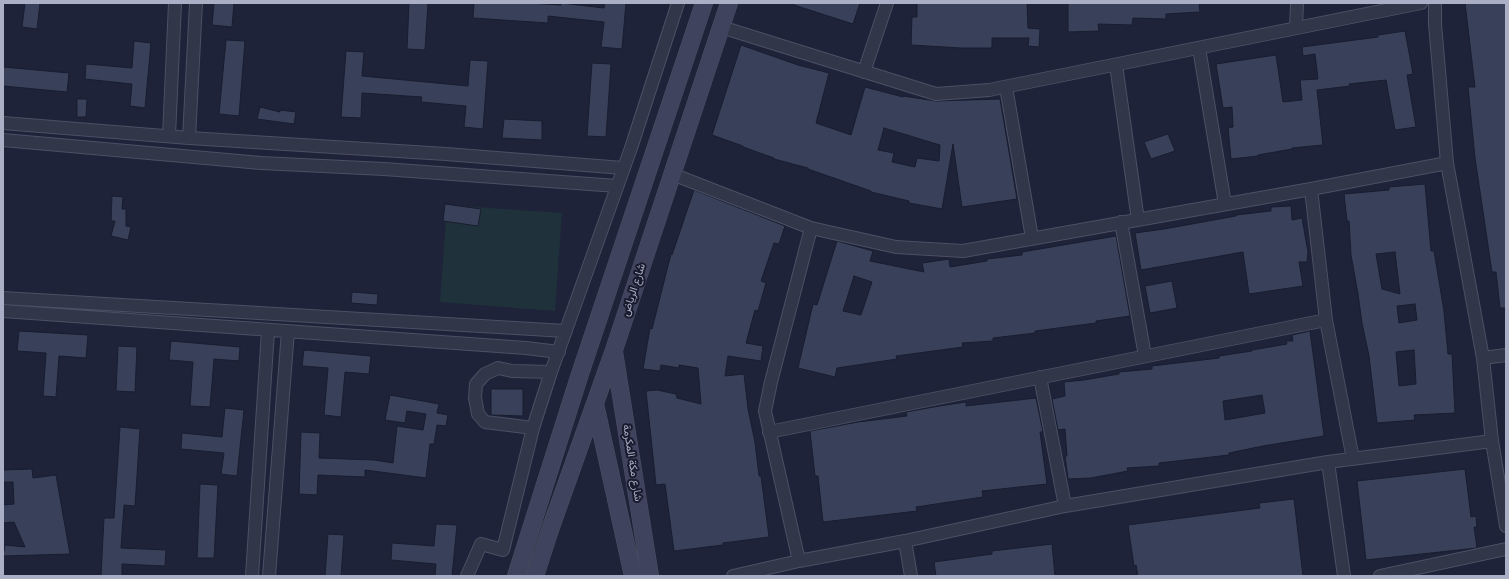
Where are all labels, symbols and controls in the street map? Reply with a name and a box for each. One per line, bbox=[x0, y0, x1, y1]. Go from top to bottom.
street label: شارع الرياض bbox=[619, 262, 649, 318]
street label: شارع مكة المكرمة bbox=[619, 424, 645, 502]

